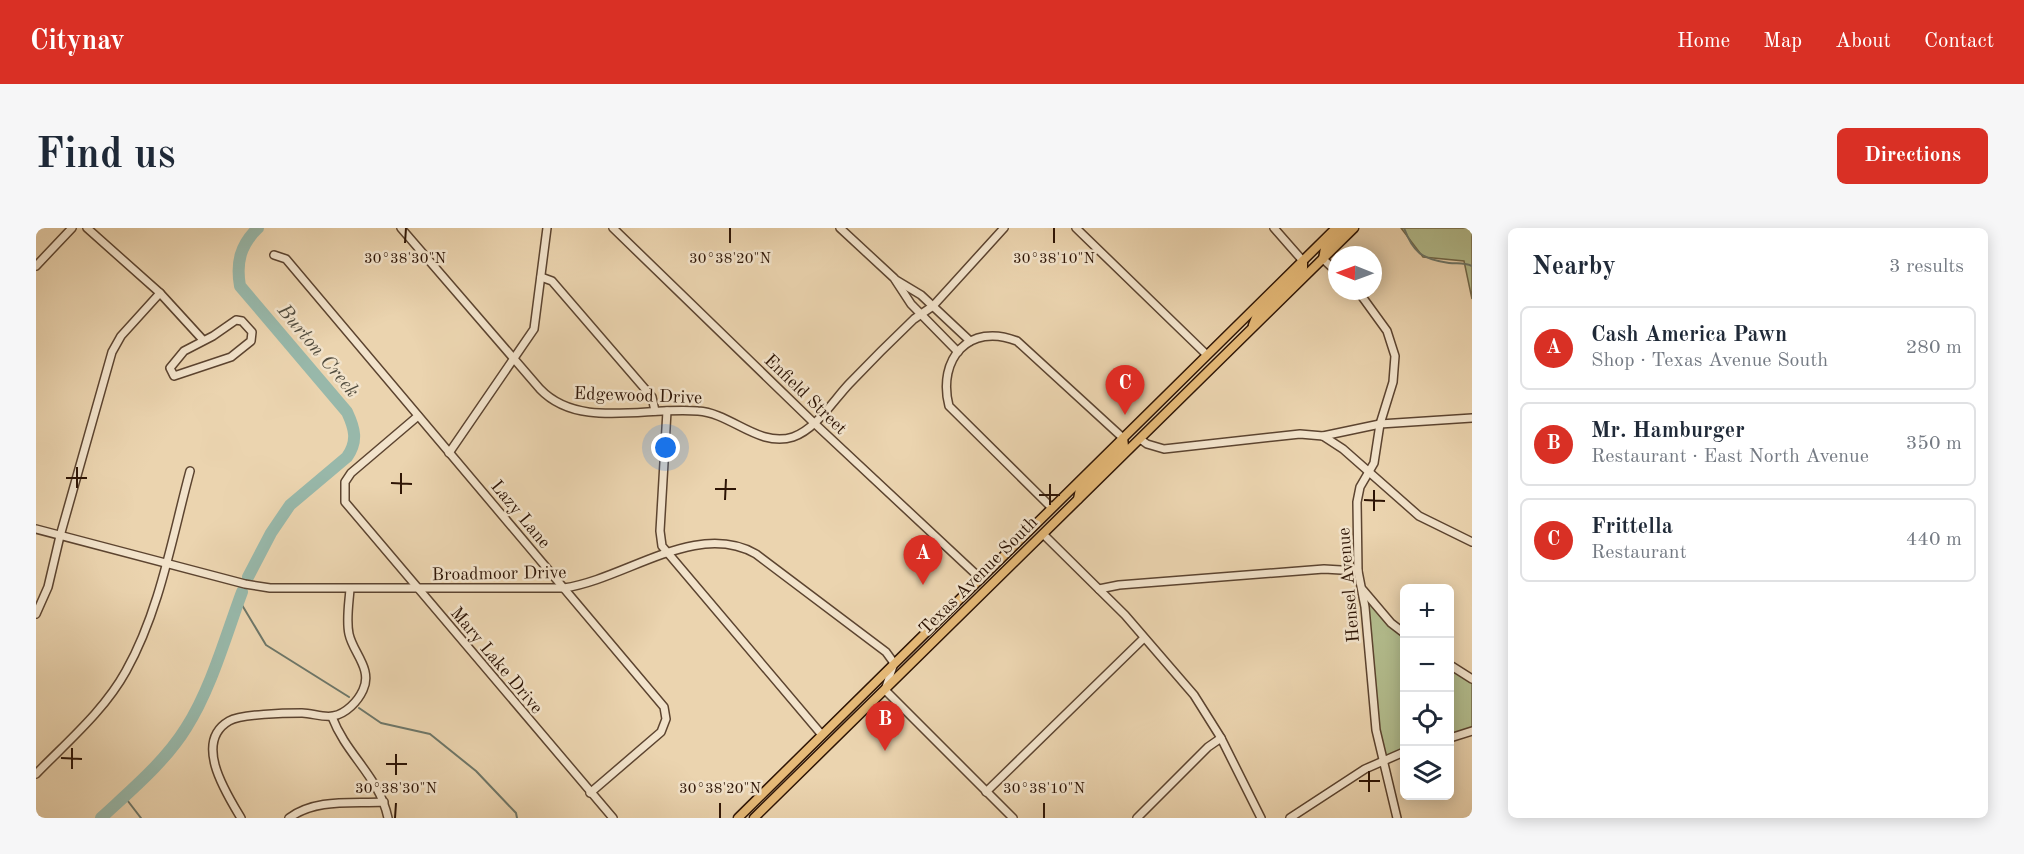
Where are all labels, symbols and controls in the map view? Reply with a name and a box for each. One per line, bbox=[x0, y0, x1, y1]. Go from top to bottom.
text: Citynav bbox=[30, 28, 125, 56]
text: Home bbox=[1677, 31, 1730, 52]
text: Map bbox=[1763, 31, 1802, 52]
text: About bbox=[1835, 31, 1891, 52]
text: Contact bbox=[1924, 31, 1994, 52]
button: Directions bbox=[1837, 128, 1988, 184]
text: Find us bbox=[36, 135, 175, 177]
north arrow bbox=[1328, 246, 1382, 300]
text: 30°38'30"N bbox=[364, 252, 446, 267]
text: 30°38'20"N bbox=[689, 252, 771, 267]
text: 30°38'10"N bbox=[1013, 252, 1095, 267]
text: Nearby bbox=[1532, 254, 1616, 280]
text: 3 results bbox=[1889, 257, 1964, 277]
water label: Burton Creek bbox=[272, 300, 362, 402]
text: Cash America Pawn bbox=[1591, 324, 1787, 346]
text: A bbox=[1546, 338, 1561, 358]
text: 280 m bbox=[1906, 338, 1962, 358]
street label: Enfield Street bbox=[761, 351, 850, 438]
text: Shop · Texas Avenue South bbox=[1591, 351, 1828, 371]
pin: C bbox=[1106, 366, 1144, 415]
street label: Edgewood Drive bbox=[573, 385, 702, 407]
text: Mr. Hamburger bbox=[1591, 420, 1745, 442]
your location bbox=[651, 433, 680, 462]
text: B bbox=[1546, 434, 1561, 454]
text: 350 m bbox=[1906, 434, 1962, 454]
text: Restaurant · East North Avenue bbox=[1591, 447, 1869, 467]
street label: Lazy Lane bbox=[487, 477, 554, 552]
street label: Texas Avenue South bbox=[914, 511, 1042, 639]
text: Frittella bbox=[1591, 516, 1673, 538]
street label: Hensel Avenue bbox=[1335, 527, 1363, 643]
text: C bbox=[1547, 530, 1560, 550]
text: 440 m bbox=[1906, 530, 1962, 550]
pin: A bbox=[904, 536, 942, 585]
text: Restaurant bbox=[1591, 543, 1687, 563]
street label: Broadmoor Drive bbox=[431, 564, 567, 584]
map controls bbox=[1400, 584, 1454, 800]
button: + bbox=[1400, 584, 1454, 638]
street label: Mary Lake Drive bbox=[447, 604, 546, 717]
button: − bbox=[1400, 638, 1454, 692]
button: locate bbox=[1400, 692, 1454, 746]
pin: B bbox=[866, 702, 904, 751]
button: layers bbox=[1400, 746, 1454, 800]
text: 30°38'30"N bbox=[355, 782, 437, 797]
text: 30°38'20"N bbox=[679, 782, 761, 797]
text: 30°38'10"N bbox=[1003, 782, 1085, 797]

